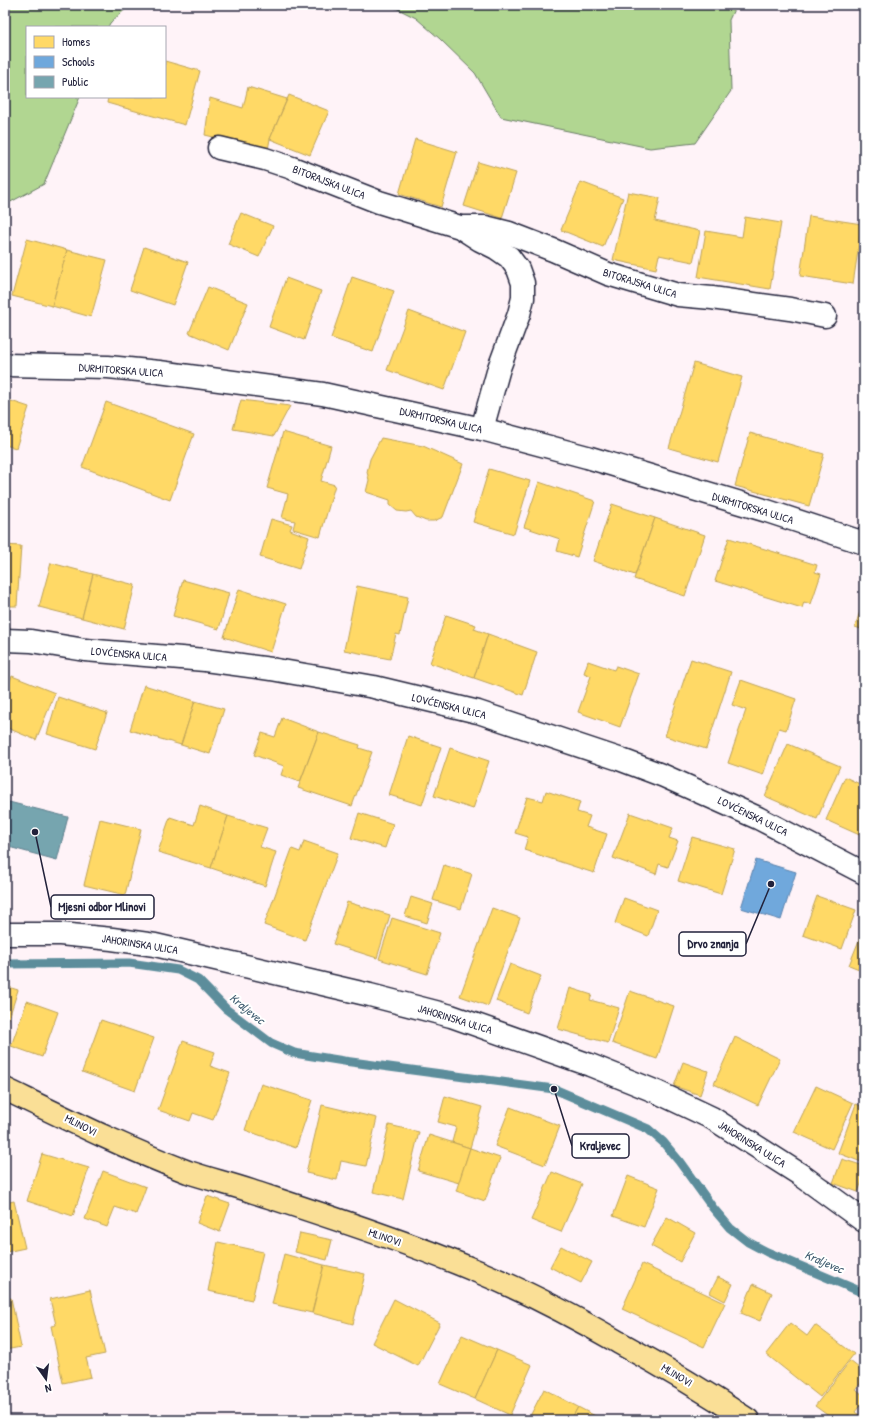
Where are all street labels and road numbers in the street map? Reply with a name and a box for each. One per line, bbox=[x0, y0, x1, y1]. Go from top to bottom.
street label: BITORAJSKA ULICA bbox=[291, 162, 368, 203]
street label: BITORAJSKA ULICA bbox=[601, 265, 679, 301]
street label: DURMITORSKA ULICA bbox=[78, 360, 164, 380]
street label: DURMITORSKA ULICA bbox=[398, 404, 484, 436]
street label: DURMITORSKA ULICA bbox=[711, 489, 796, 527]
street label: LOVĆENSKA ULICA bbox=[91, 644, 168, 664]
street label: LOVĆENSKA ULICA bbox=[410, 690, 488, 722]
street label: LOVĆENSKA ULICA bbox=[716, 793, 791, 839]
street label: JAHORINSKA ULICA bbox=[101, 931, 180, 957]
street label: JAHORINSKA ULICA bbox=[416, 1001, 494, 1037]
street label: MLINOVI bbox=[63, 1111, 99, 1139]
street label: JAHORINSKA ULICA bbox=[716, 1118, 789, 1171]
street label: MLINOVI bbox=[367, 1225, 403, 1249]
street label: MLINOVI bbox=[659, 1360, 695, 1390]

